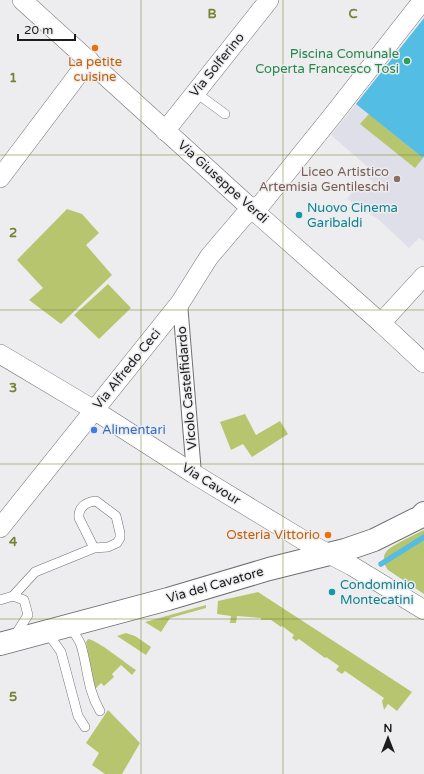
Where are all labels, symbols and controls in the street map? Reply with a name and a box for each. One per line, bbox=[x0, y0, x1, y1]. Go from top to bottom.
text: B bbox=[207, 6, 217, 22]
text: C bbox=[348, 6, 358, 22]
scale bar bbox=[18, 16, 75, 42]
text: 20 m bbox=[24, 23, 53, 37]
street label: Via Solferino bbox=[186, 30, 248, 100]
marker: La petite cuisine bbox=[90, 43, 100, 53]
place label: Piscina Comunale Coperta Francesco Tosi bbox=[255, 46, 399, 77]
place label: La petite cuisine bbox=[68, 54, 122, 85]
marker: Piscina Comunale Coperta Francesco Tosi bbox=[402, 56, 412, 66]
text: 1 bbox=[9, 70, 17, 86]
street label: Via Giuseppe Verdi bbox=[174, 137, 272, 227]
place label: Liceo Artistico Artemisia Gentileschi bbox=[259, 164, 389, 195]
marker: Liceo Artistico Artemisia Gentileschi bbox=[392, 174, 402, 184]
place label: Nuovo Cinema Garibaldi bbox=[307, 200, 398, 231]
marker: Nuovo Cinema Garibaldi bbox=[294, 210, 304, 220]
text: 2 bbox=[9, 225, 17, 241]
street label: Vicolo Castelfidardo bbox=[174, 325, 200, 451]
street label: Via Alfredo Ceci bbox=[90, 326, 164, 412]
text: 3 bbox=[9, 380, 17, 396]
place label: Alimentari bbox=[102, 422, 166, 438]
marker: Alimentari bbox=[89, 425, 99, 435]
street label: Via Cavour bbox=[179, 460, 244, 508]
place label: Osteria Vittorio bbox=[226, 527, 320, 543]
marker: Osteria Vittorio bbox=[323, 530, 333, 540]
text: 4 bbox=[9, 534, 18, 550]
street label: Via del Cavatore bbox=[165, 564, 265, 606]
place label: Condominio Montecatini bbox=[340, 577, 415, 608]
marker: Condominio Montecatini bbox=[327, 587, 337, 597]
text: 5 bbox=[9, 689, 17, 705]
north arrow bbox=[368, 718, 408, 758]
text: N bbox=[384, 722, 392, 735]

